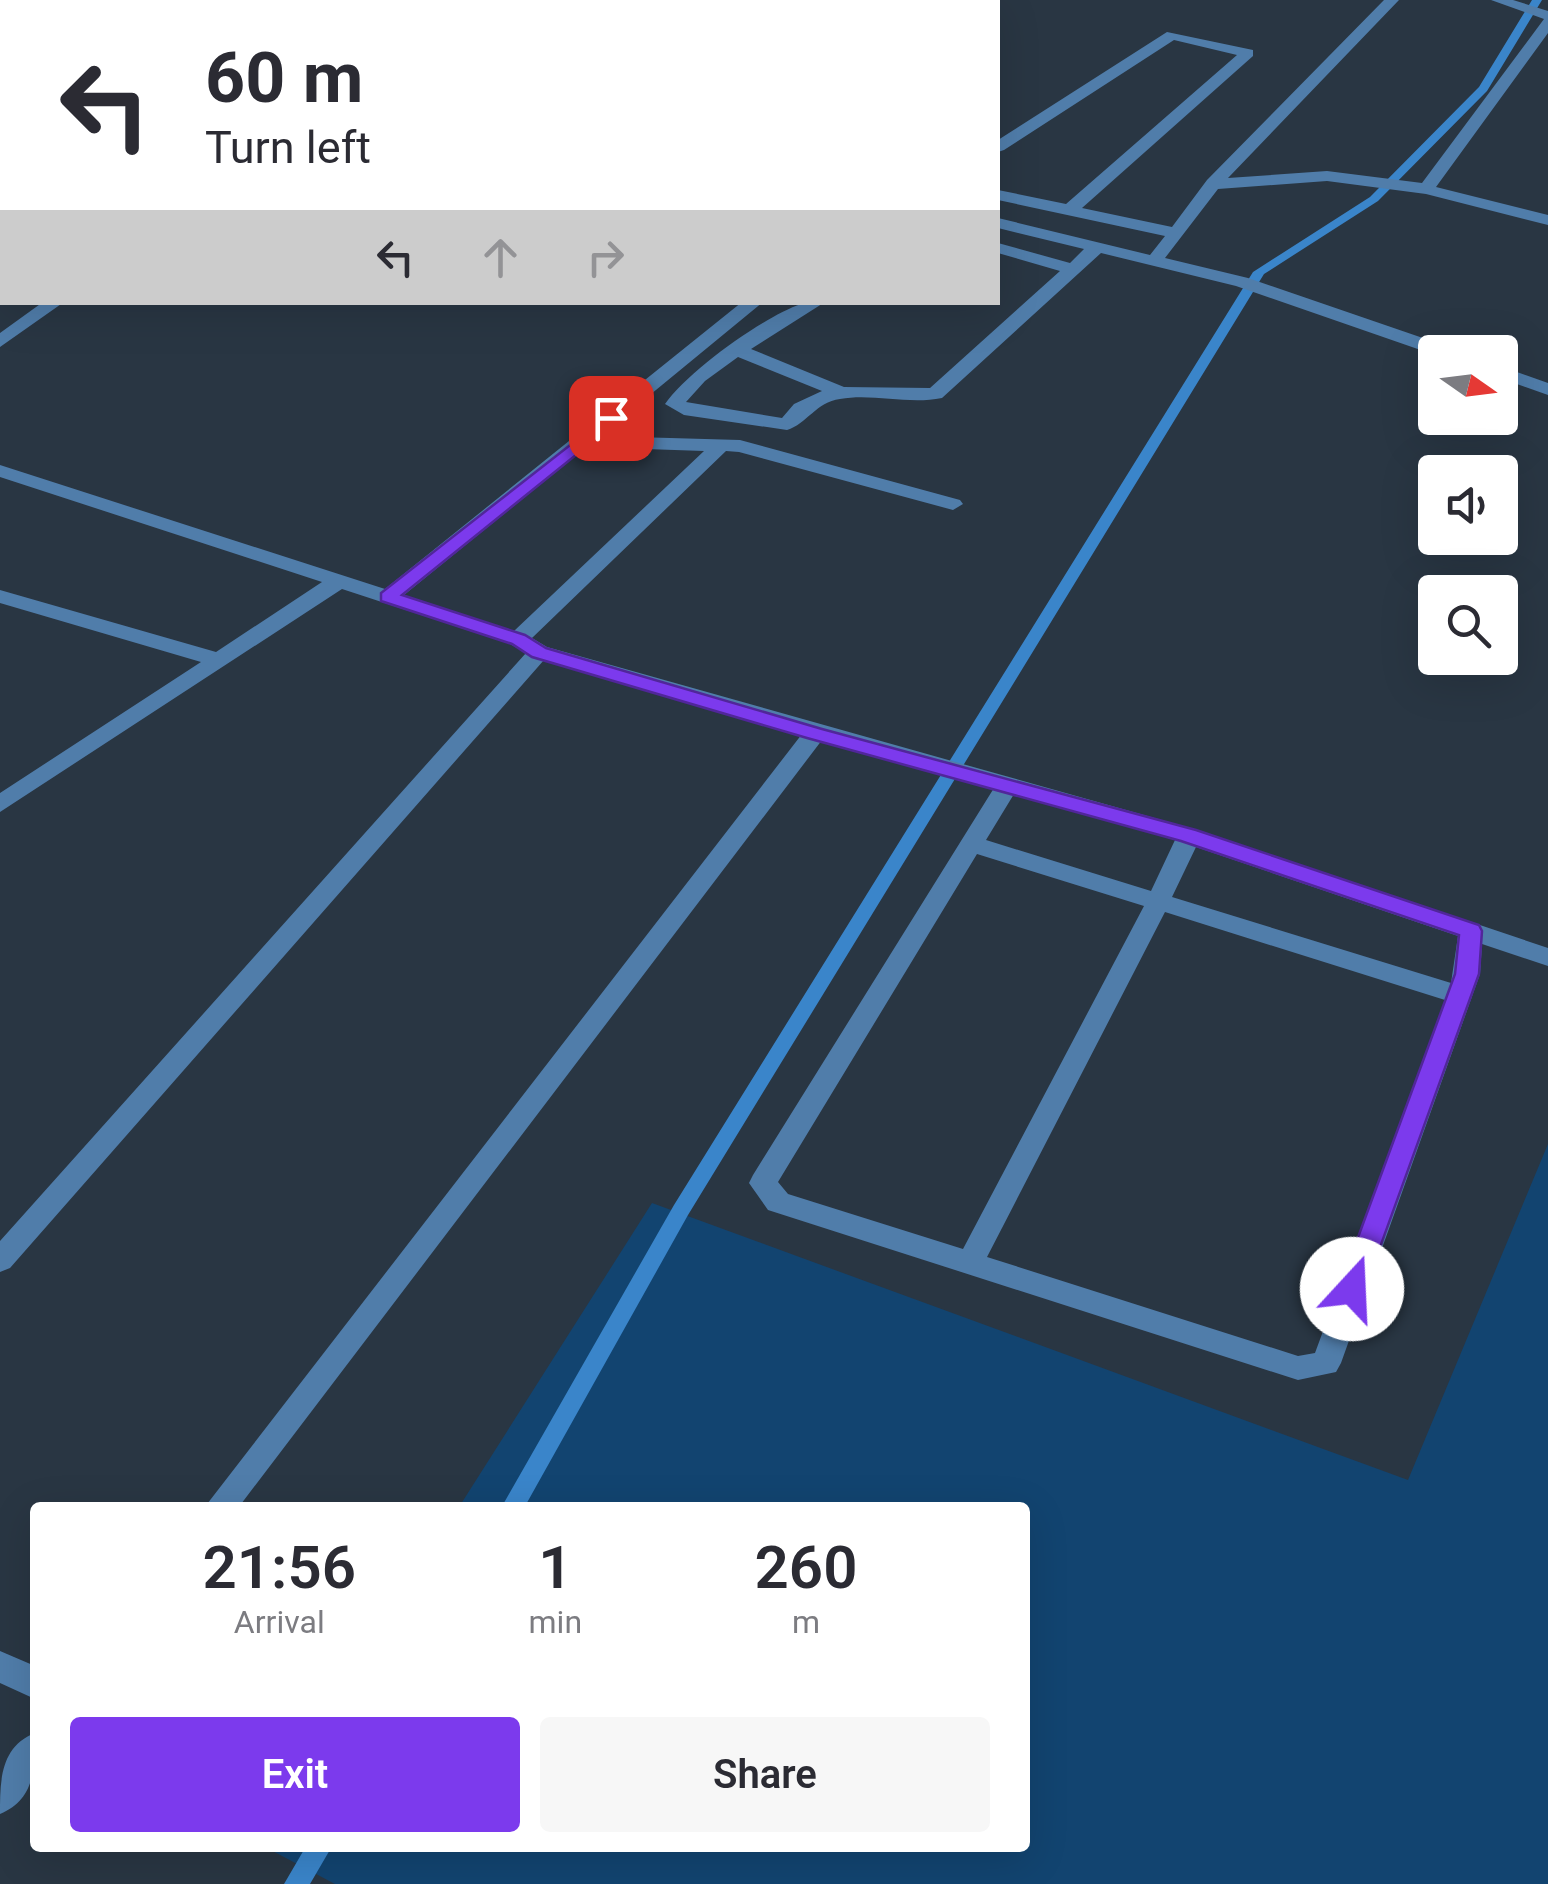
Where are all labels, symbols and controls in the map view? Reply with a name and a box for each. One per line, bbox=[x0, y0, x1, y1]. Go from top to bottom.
text: 60 m bbox=[205, 37, 363, 119]
icon: left bbox=[40, 40, 170, 170]
text: Turn left bbox=[205, 121, 371, 174]
icon: left bbox=[368, 230, 423, 285]
icon: ahead bbox=[473, 230, 528, 285]
icon: right bbox=[578, 230, 633, 285]
north arrow bbox=[1418, 335, 1518, 435]
map controls bbox=[1418, 335, 1518, 675]
pin bbox=[569, 376, 654, 461]
icon: arrive bbox=[584, 391, 639, 446]
button: sound bbox=[1418, 455, 1518, 555]
button: search bbox=[1418, 575, 1518, 675]
position arrow bbox=[1300, 1237, 1404, 1341]
text: 21:56 bbox=[203, 1532, 356, 1603]
text: 1 bbox=[538, 1532, 572, 1603]
text: 260 bbox=[755, 1532, 857, 1603]
text: Arrival bbox=[234, 1603, 325, 1641]
text: min bbox=[529, 1603, 582, 1641]
text: m bbox=[792, 1603, 820, 1641]
button: Exit bbox=[70, 1717, 520, 1832]
button: Share bbox=[540, 1717, 990, 1832]

